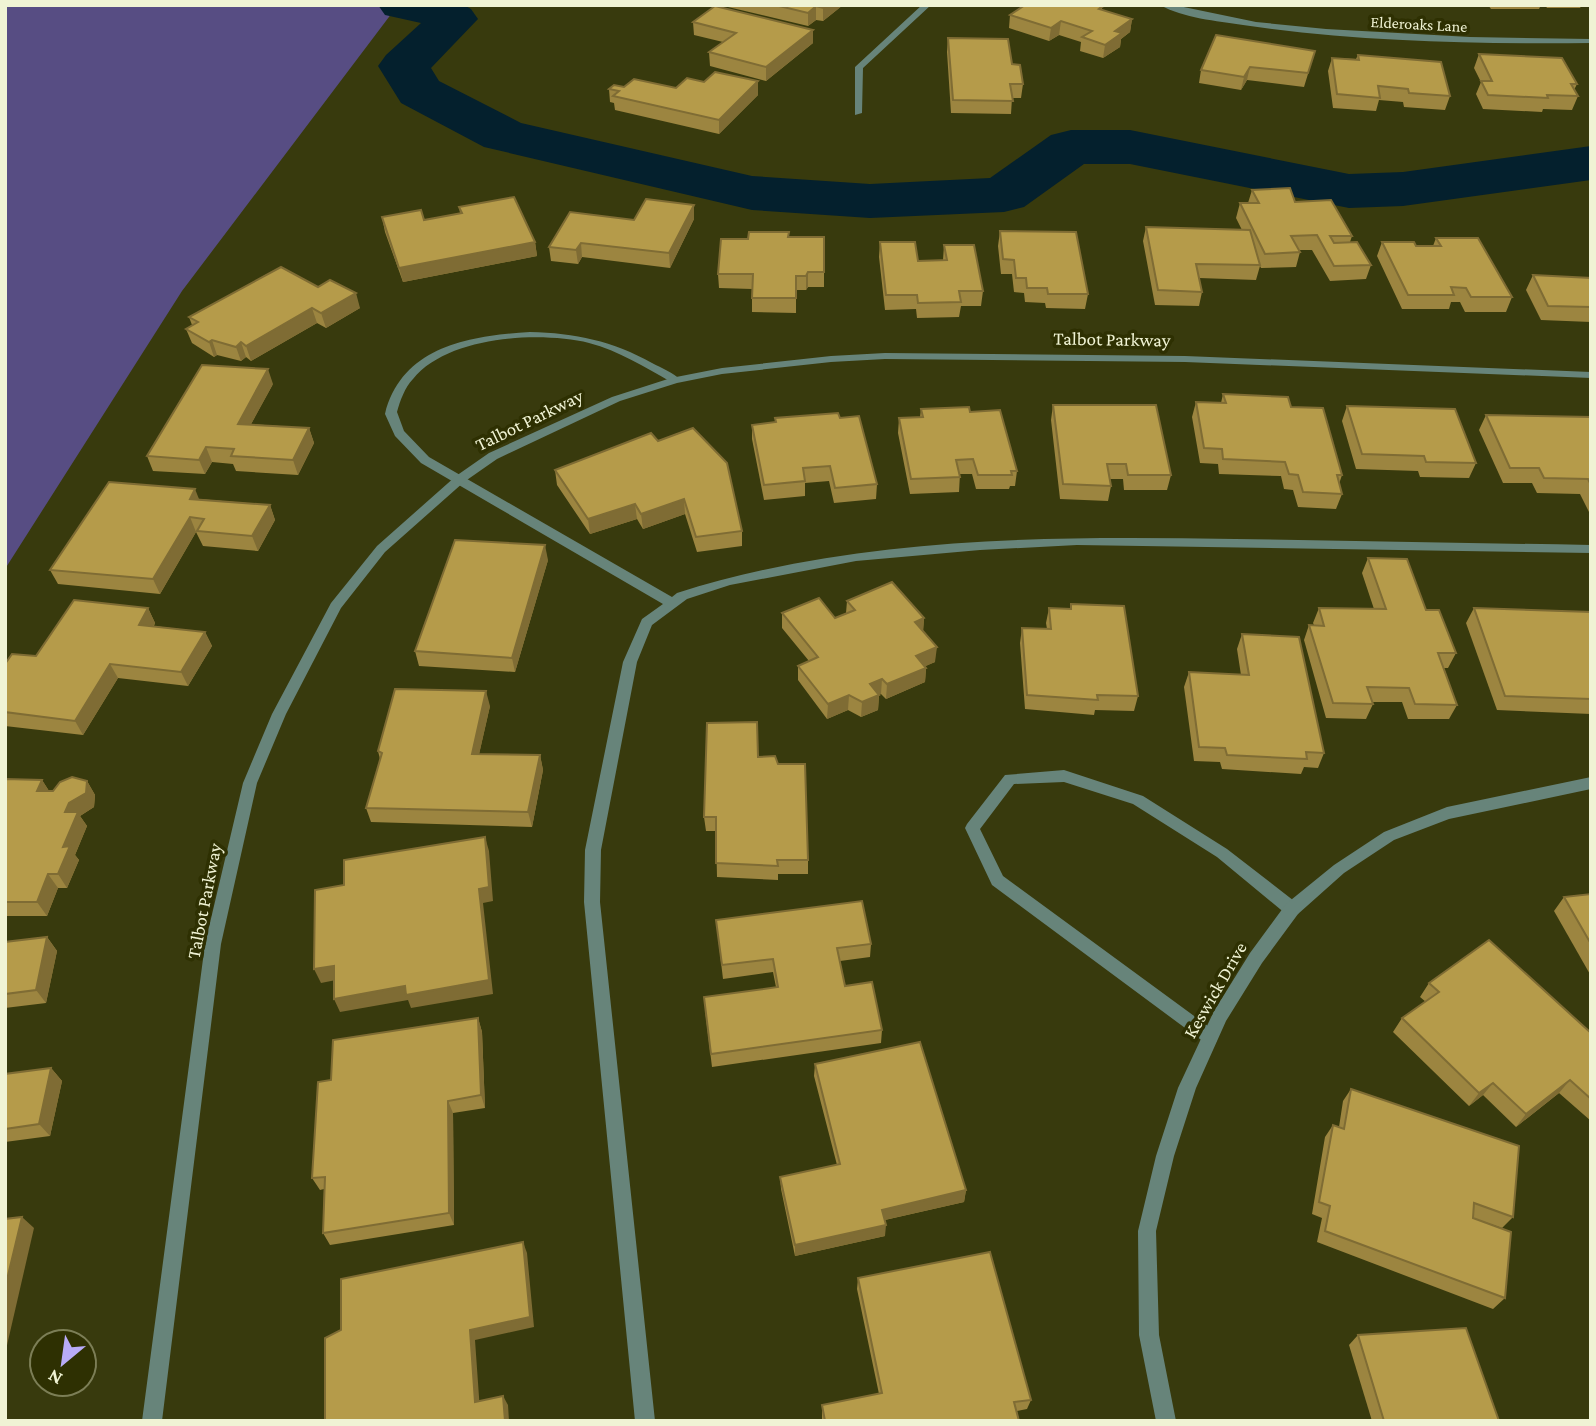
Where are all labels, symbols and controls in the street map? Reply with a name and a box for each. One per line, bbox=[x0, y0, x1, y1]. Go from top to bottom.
street label: Elderoaks Lane bbox=[1370, 13, 1468, 35]
street label: Talbot Parkway bbox=[1053, 327, 1171, 351]
street label: Talbot Parkway bbox=[472, 385, 587, 455]
street label: Talbot Parkway bbox=[183, 841, 226, 961]
street label: Keswick Drive bbox=[1179, 938, 1251, 1042]
north arrow bbox=[28, 1328, 98, 1398]
text: N bbox=[44, 1365, 66, 1390]

